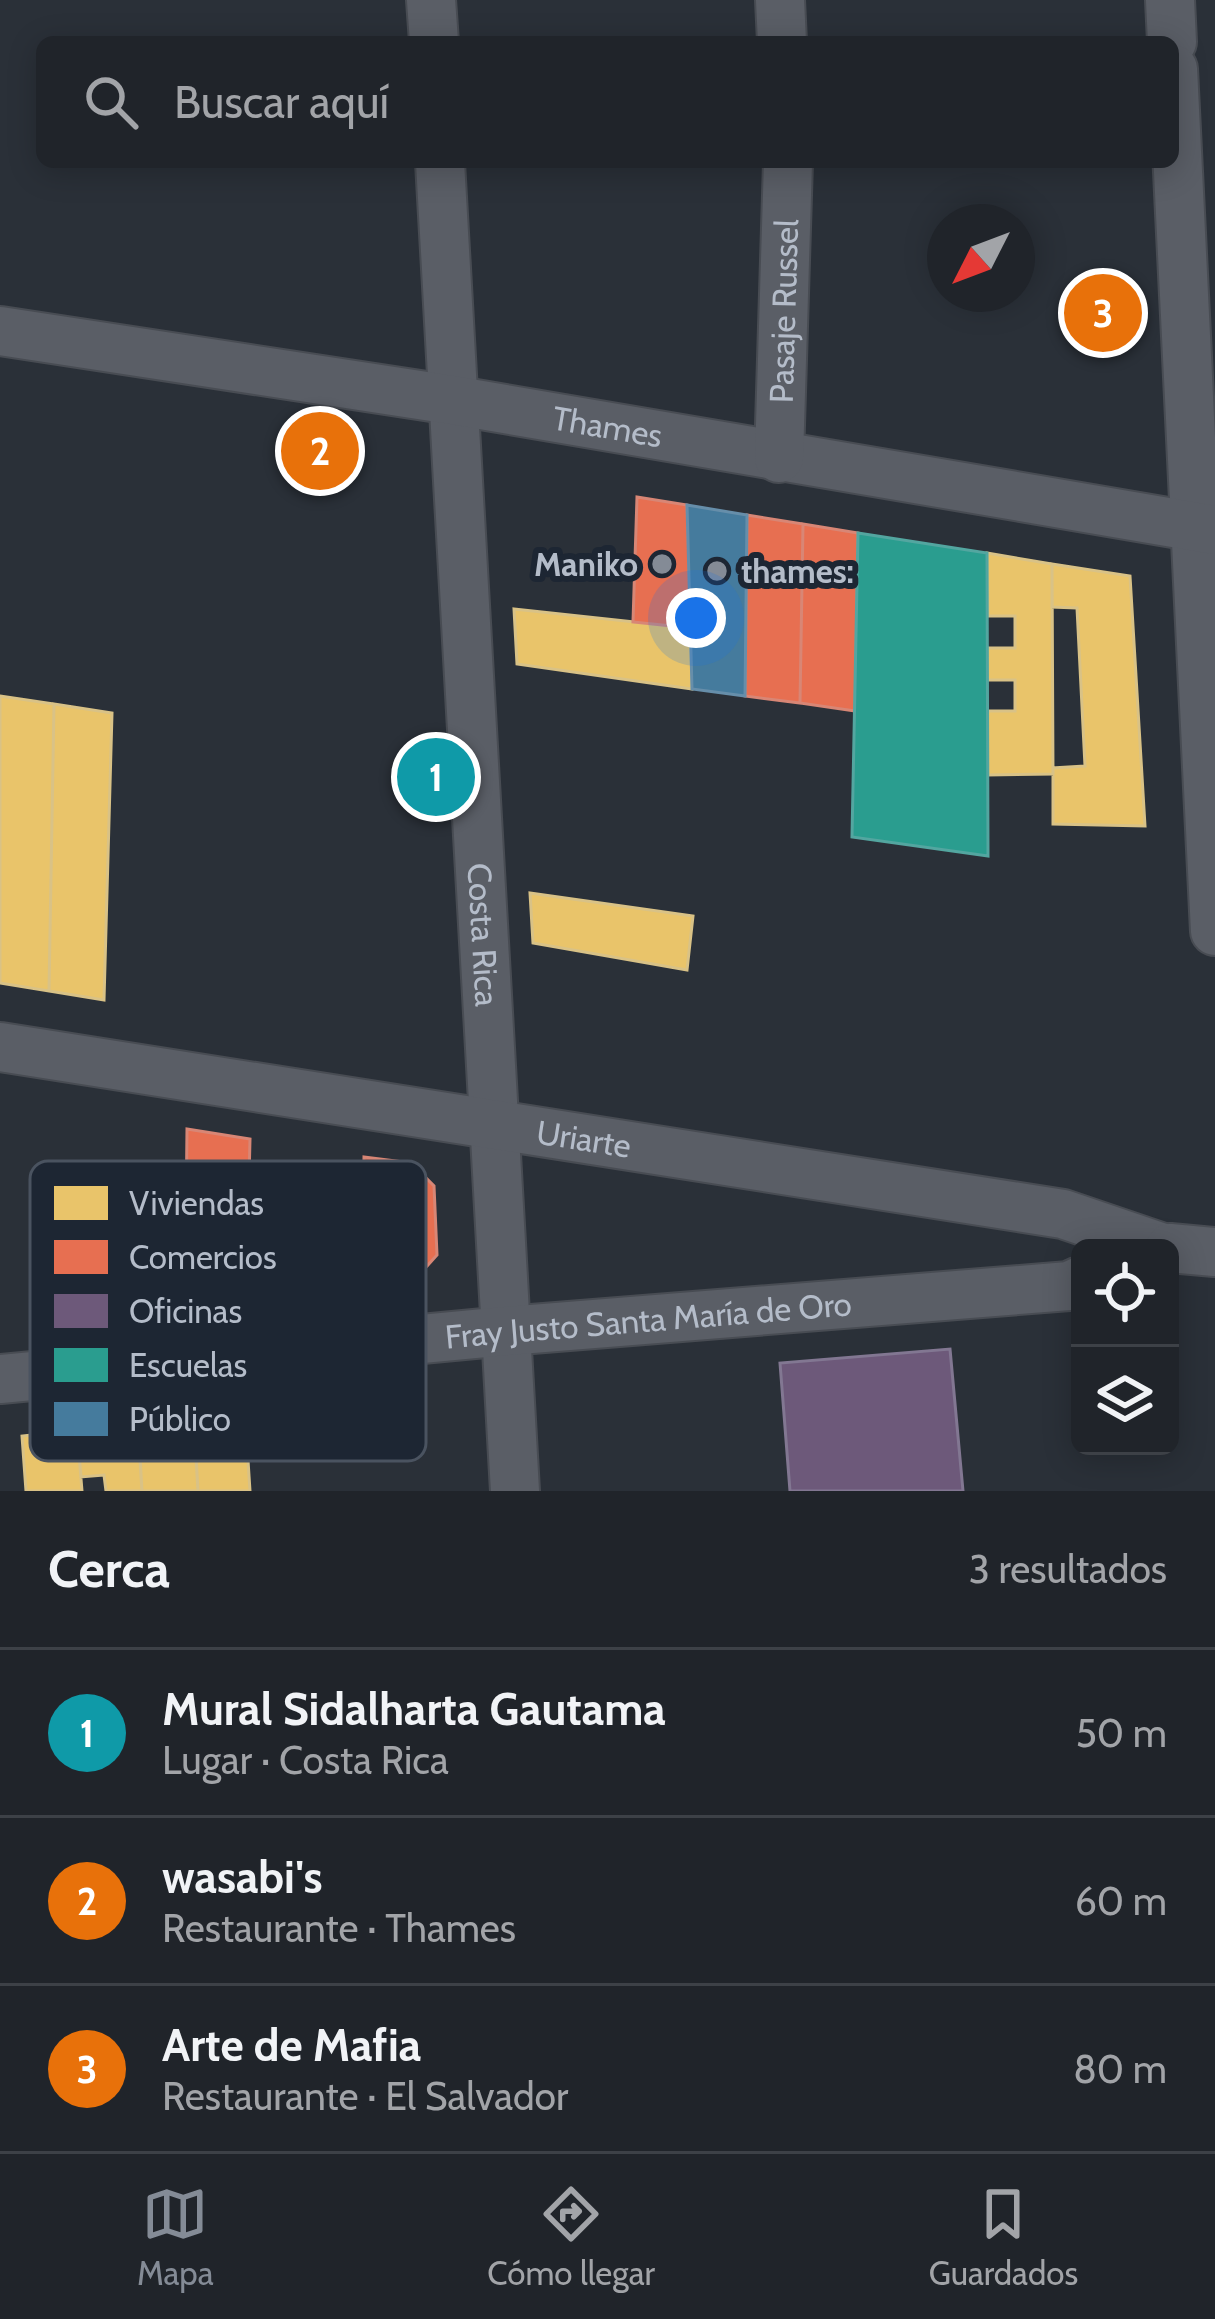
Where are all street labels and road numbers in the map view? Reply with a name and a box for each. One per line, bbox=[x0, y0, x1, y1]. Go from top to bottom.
street label: Pasaje Russel bbox=[761, 218, 806, 404]
street label: Thames bbox=[550, 397, 665, 456]
street label: Costa Rica bbox=[460, 862, 508, 1008]
street label: Uriarte bbox=[534, 1112, 634, 1166]
street label: Fray Justo Santa María de Oro bbox=[443, 1283, 853, 1357]

